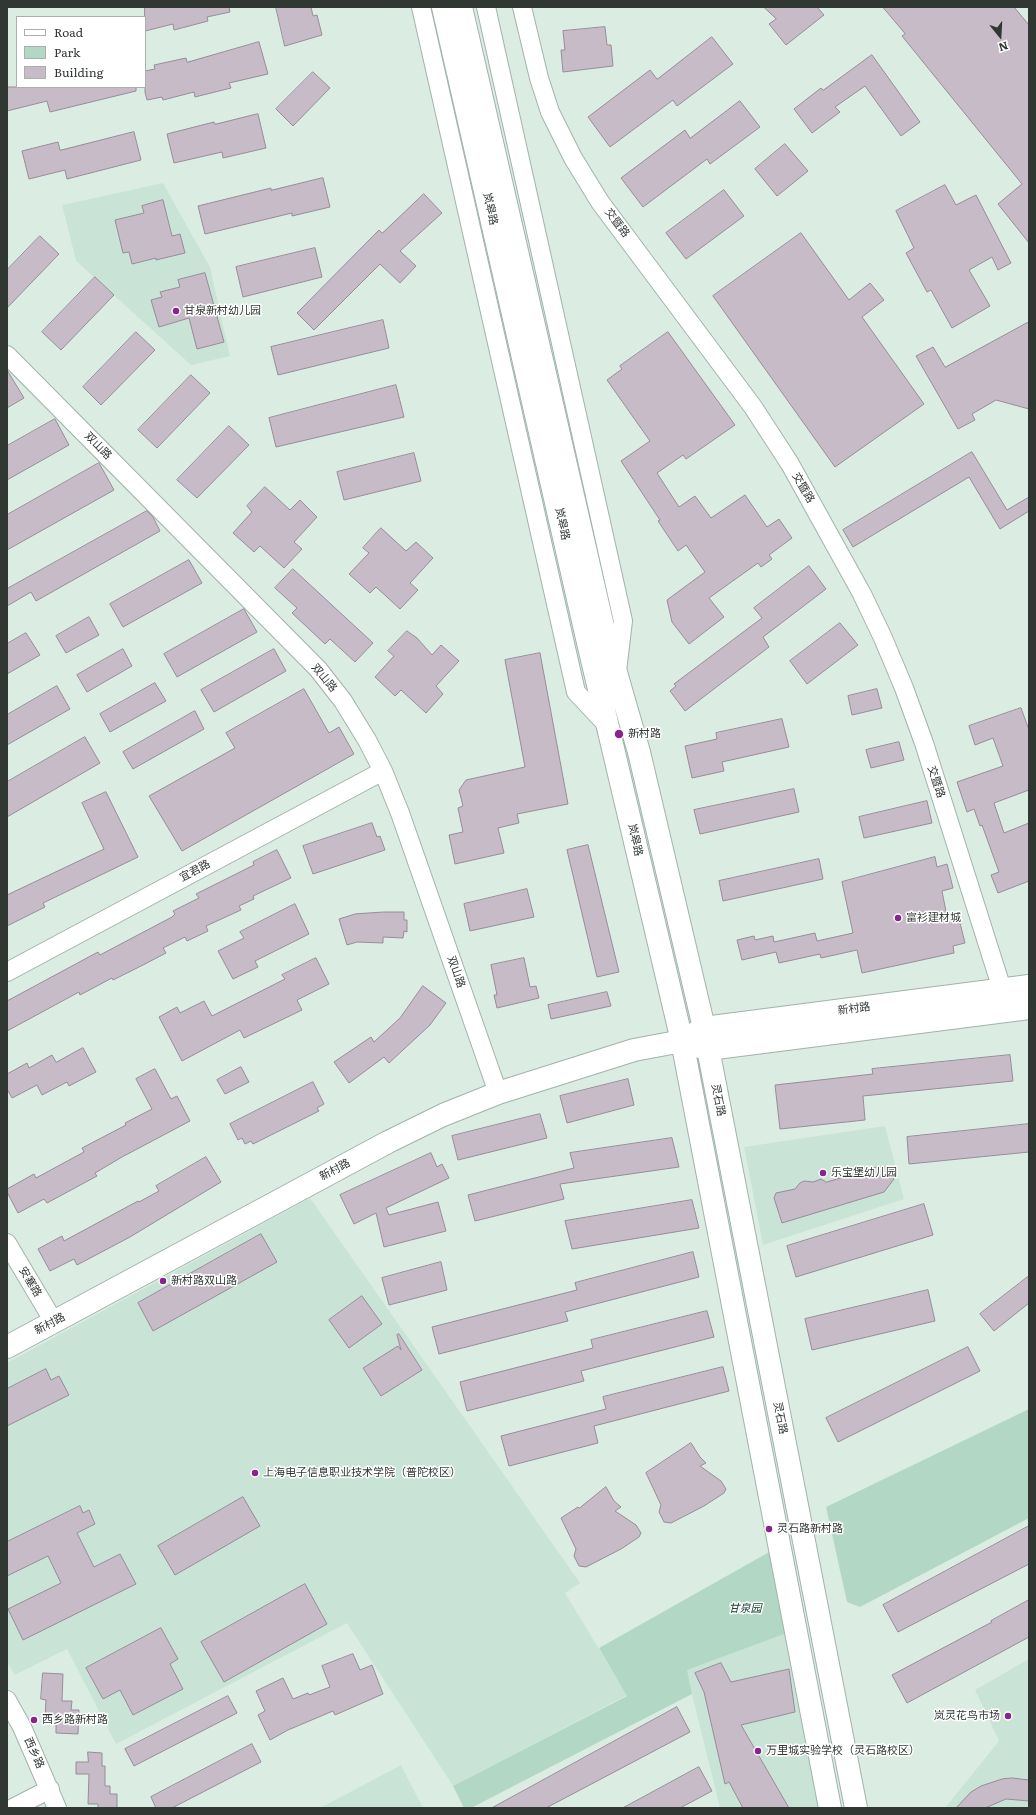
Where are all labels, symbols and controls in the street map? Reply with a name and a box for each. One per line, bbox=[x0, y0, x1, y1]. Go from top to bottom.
legend bbox=[16, 16, 146, 88]
north arrow bbox=[980, 16, 1020, 56]
text: Road bbox=[54, 23, 83, 41]
text: N bbox=[997, 38, 1011, 56]
text: Park bbox=[54, 43, 80, 61]
text: Building bbox=[54, 63, 103, 81]
street label: 岚皋路 bbox=[480, 191, 500, 227]
street label: 交暨路 bbox=[602, 206, 632, 240]
place label: 甘泉新村幼儿园 bbox=[184, 304, 261, 318]
marker: 甘泉新村幼儿园 bbox=[171, 306, 181, 316]
street label: 双山路 bbox=[82, 430, 114, 462]
street label: 交暨路 bbox=[789, 470, 817, 506]
street label: 岚皋路 bbox=[552, 506, 572, 542]
street label: 双山路 bbox=[308, 661, 340, 695]
place label: 新村路 bbox=[628, 727, 661, 741]
marker: 新村路 bbox=[613, 728, 625, 740]
street label: 交暨路 bbox=[925, 764, 947, 800]
street label: 岚皋路 bbox=[625, 822, 645, 858]
street label: 宜君路 bbox=[177, 857, 213, 885]
place label: 富衫建材城 bbox=[906, 911, 961, 925]
marker: 富衫建材城 bbox=[893, 913, 903, 923]
street label: 双山路 bbox=[444, 954, 468, 990]
street label: 新村路 bbox=[837, 1000, 871, 1018]
street label: 灵石路 bbox=[708, 1083, 728, 1117]
street label: 新村路 bbox=[317, 1156, 353, 1184]
place label: 乐宝堡幼儿园 bbox=[831, 1166, 897, 1180]
marker: 乐宝堡幼儿园 bbox=[818, 1168, 828, 1178]
street label: 安塞路 bbox=[16, 1264, 44, 1300]
place label: 新村路双山路 bbox=[171, 1274, 237, 1288]
marker: 新村路双山路 bbox=[158, 1276, 168, 1286]
street label: 新村路 bbox=[32, 1310, 68, 1338]
street label: 灵石路 bbox=[770, 1401, 790, 1435]
place label: 上海电子信息职业技术学院（普陀校区） bbox=[263, 1466, 461, 1480]
marker: 上海电子信息职业技术学院（普陀校区） bbox=[250, 1468, 260, 1478]
place label: 灵石路新村路 bbox=[777, 1522, 843, 1536]
marker: 灵石路新村路 bbox=[764, 1524, 774, 1534]
park label: 甘泉园 bbox=[729, 1602, 761, 1616]
place label: 岚灵花鸟市场 bbox=[934, 1709, 1000, 1723]
marker: 岚灵花鸟市场 bbox=[1003, 1711, 1013, 1721]
place label: 西乡路新村路 bbox=[42, 1713, 108, 1727]
marker: 西乡路新村路 bbox=[29, 1715, 39, 1725]
street label: 西乡路 bbox=[21, 1735, 47, 1771]
place label: 万里城实验学校（灵石路校区） bbox=[766, 1744, 920, 1758]
marker: 万里城实验学校（灵石路校区） bbox=[753, 1746, 763, 1756]

